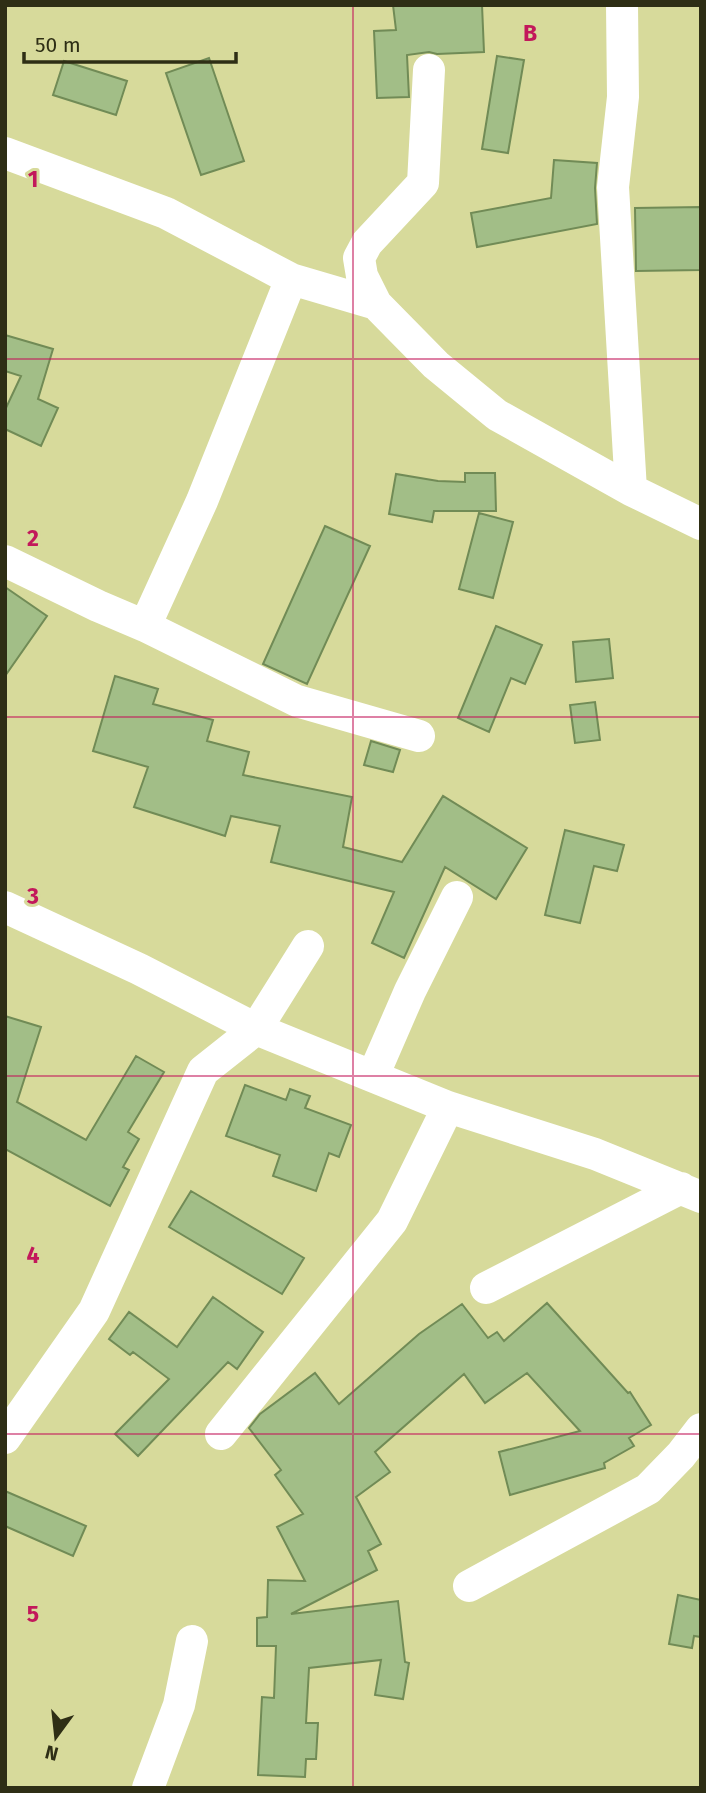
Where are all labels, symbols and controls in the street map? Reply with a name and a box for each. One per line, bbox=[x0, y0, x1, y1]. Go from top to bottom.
text: B bbox=[523, 19, 537, 47]
scale bar bbox=[24, 21, 236, 65]
text: 50 m bbox=[35, 32, 81, 58]
text: 1 bbox=[28, 165, 38, 193]
text: 2 bbox=[27, 524, 39, 552]
text: 3 bbox=[26, 882, 39, 910]
text: 4 bbox=[27, 1241, 40, 1269]
text: 5 bbox=[27, 1600, 39, 1628]
north arrow bbox=[21, 1702, 91, 1772]
text: N bbox=[43, 1740, 61, 1766]

